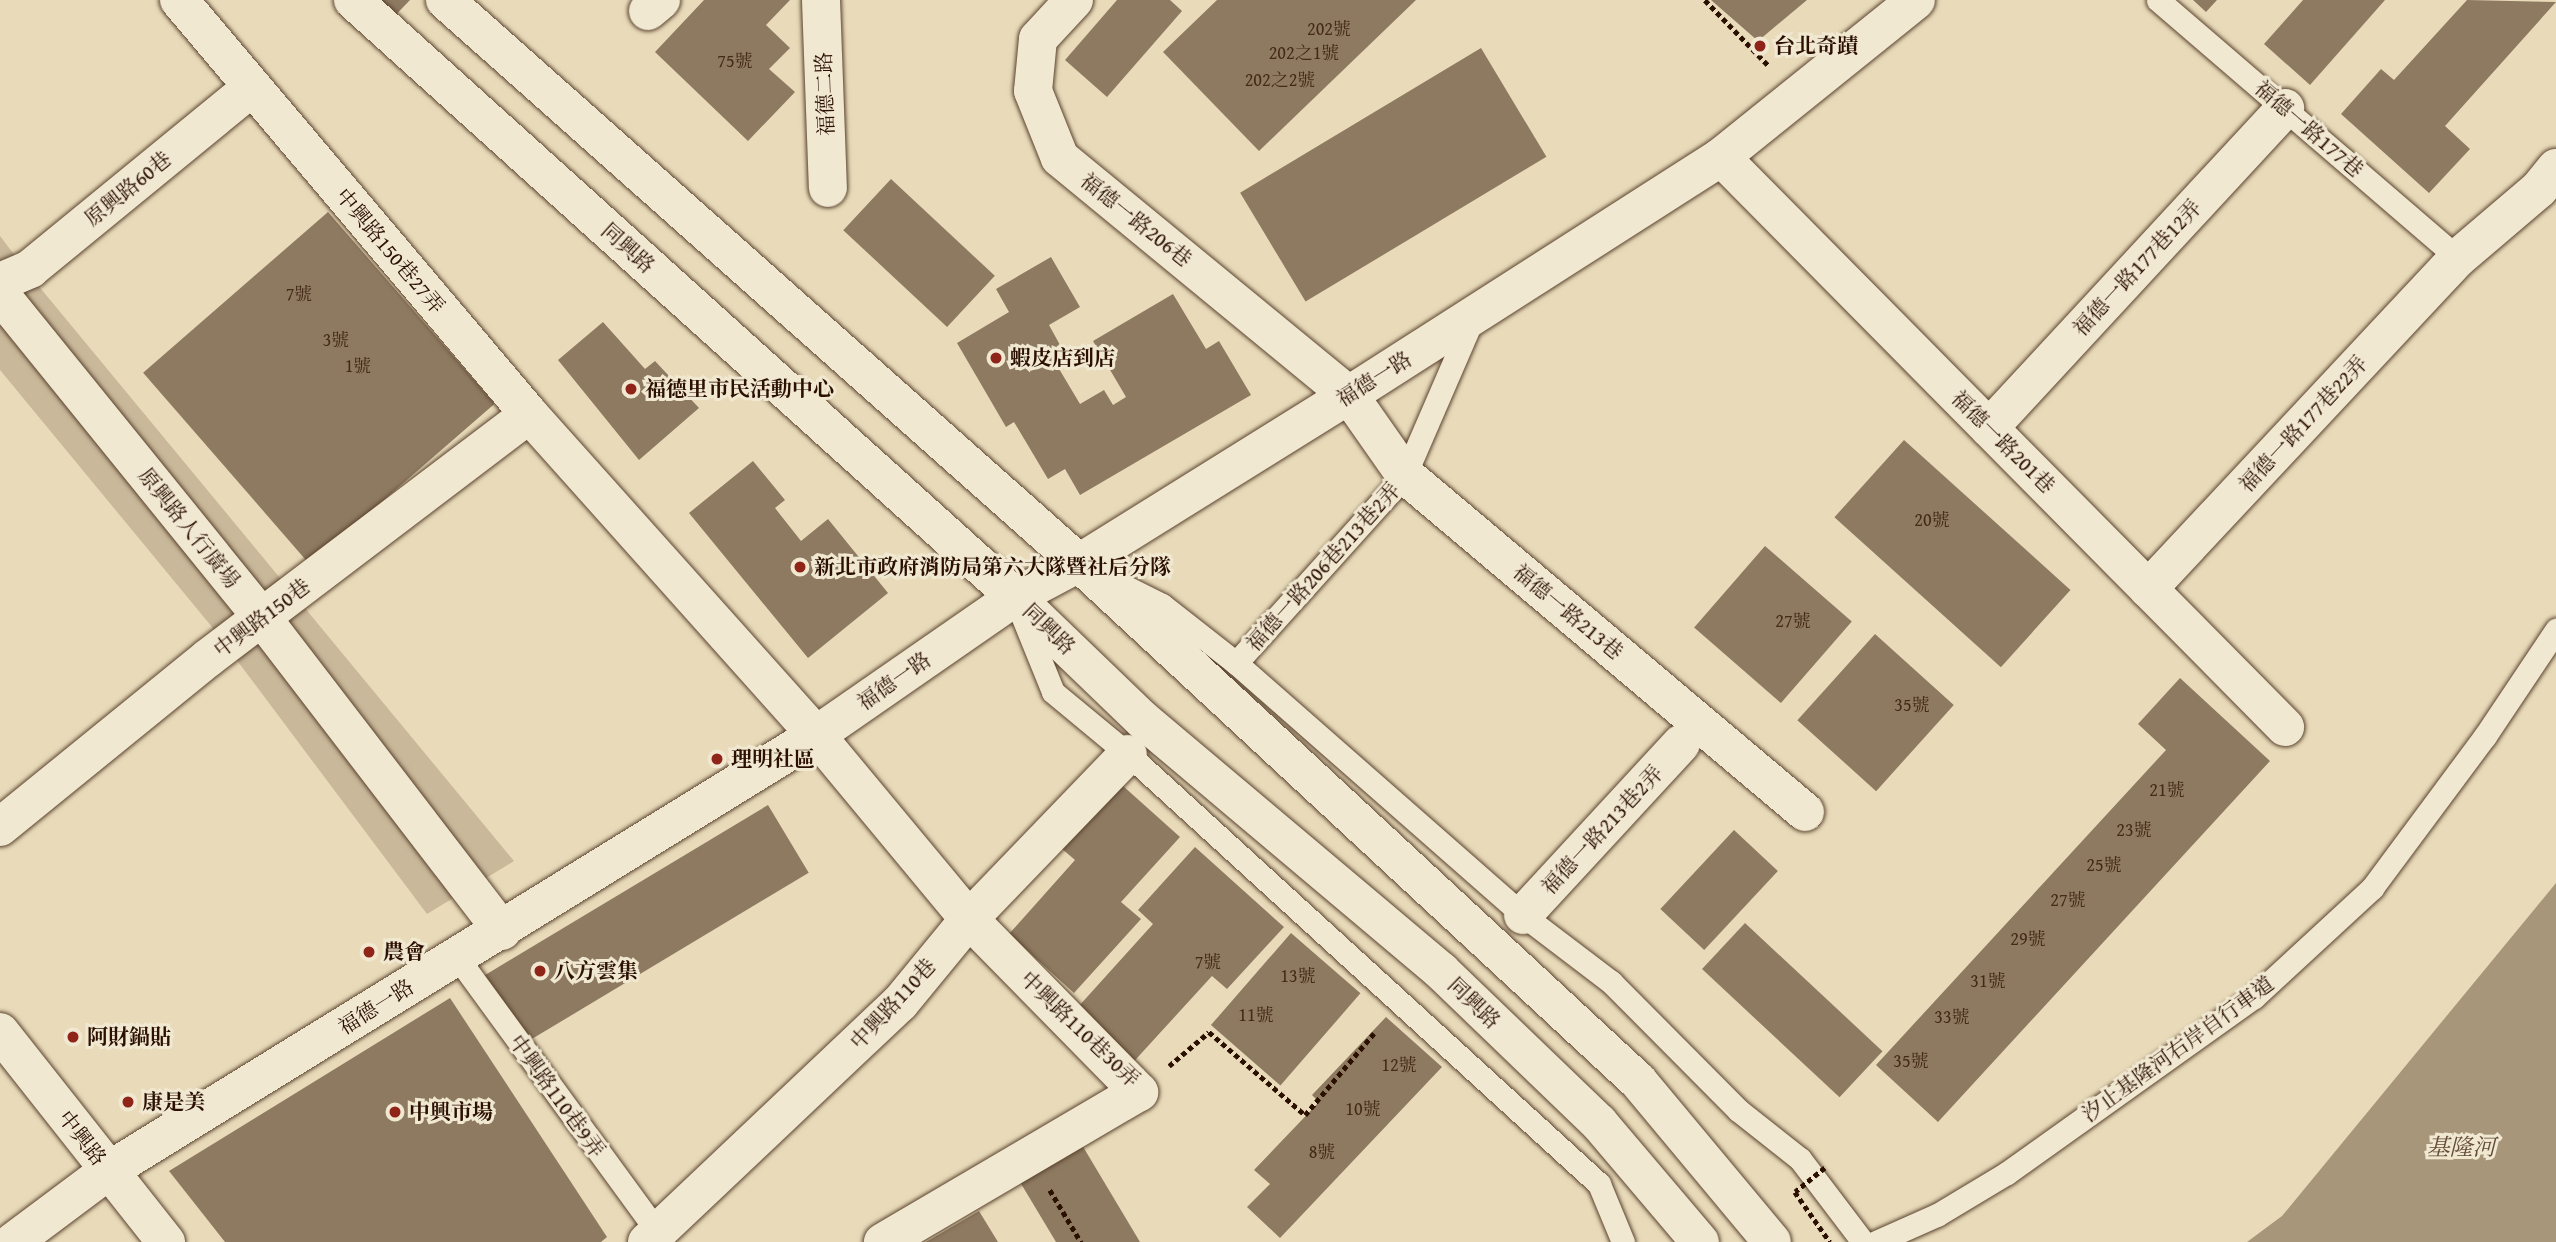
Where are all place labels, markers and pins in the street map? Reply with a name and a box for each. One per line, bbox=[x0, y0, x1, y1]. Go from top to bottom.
place label: 台北奇蹟 bbox=[1774, 33, 1858, 59]
marker: 台北奇蹟 bbox=[1752, 38, 1768, 54]
place label: 蝦皮店到店 bbox=[1010, 345, 1115, 371]
marker: 蝦皮店到店 bbox=[988, 350, 1004, 366]
place label: 福德里市民活動中心 bbox=[645, 376, 834, 402]
marker: 福德里市民活動中心 bbox=[623, 381, 639, 397]
place label: 新北市政府消防局第六大隊暨社后分隊 bbox=[814, 554, 1171, 580]
marker: 新北市政府消防局第六大隊暨社后分隊 bbox=[792, 559, 808, 575]
place label: 理明社區 bbox=[731, 746, 815, 772]
marker: 理明社區 bbox=[709, 751, 725, 767]
place label: 農會 bbox=[383, 939, 425, 965]
marker: 農會 bbox=[361, 944, 377, 960]
place label: 八方雲集 bbox=[554, 958, 638, 984]
marker: 八方雲集 bbox=[532, 963, 548, 979]
place label: 阿財鍋貼 bbox=[87, 1024, 171, 1050]
marker: 阿財鍋貼 bbox=[65, 1029, 81, 1045]
place label: 康是美 bbox=[142, 1089, 205, 1115]
marker: 康是美 bbox=[120, 1094, 136, 1110]
place label: 中興市場 bbox=[409, 1099, 493, 1125]
marker: 中興市場 bbox=[387, 1104, 403, 1120]

